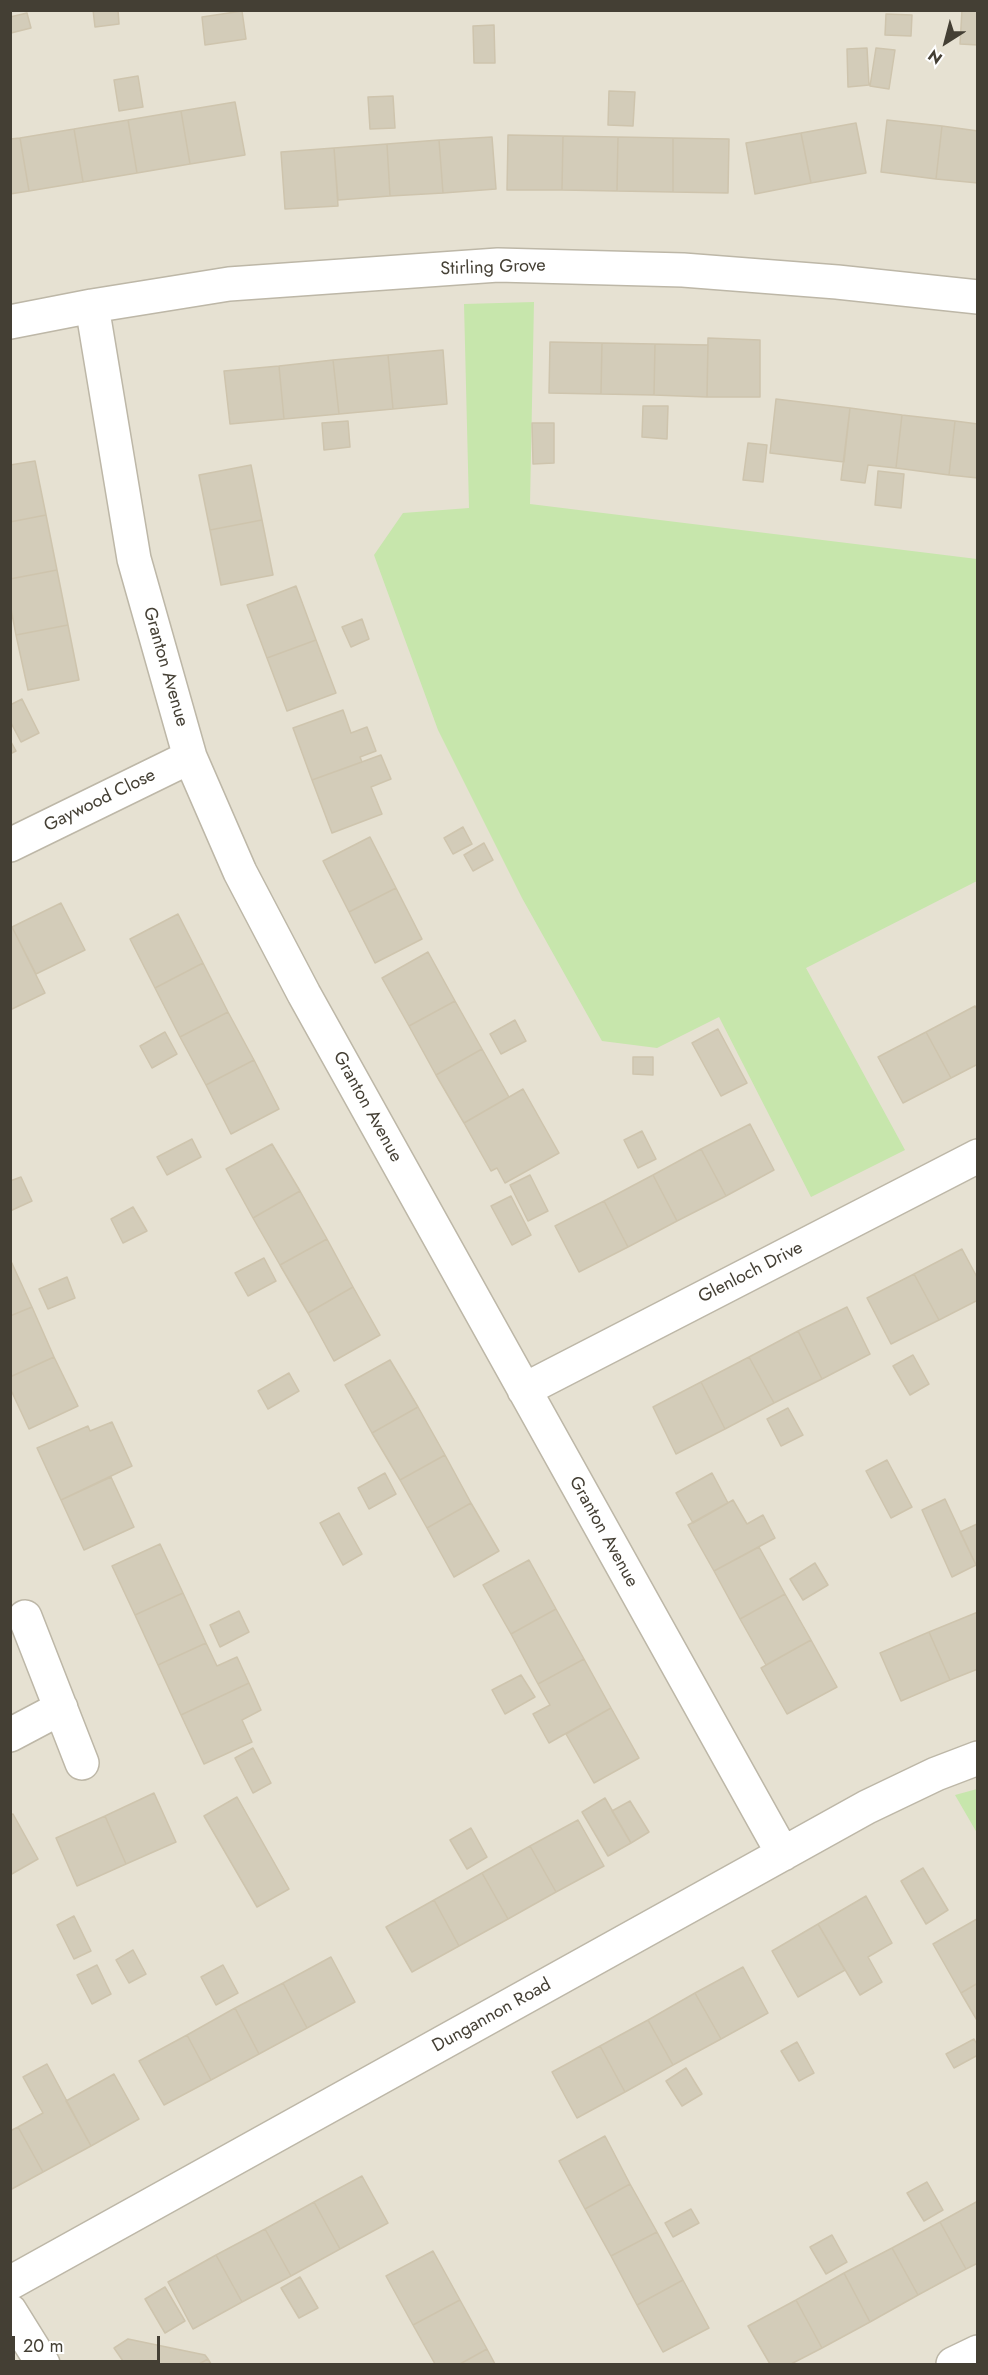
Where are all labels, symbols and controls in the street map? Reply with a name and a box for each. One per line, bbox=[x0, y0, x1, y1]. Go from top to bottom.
north arrow bbox=[916, 12, 976, 72]
text: N bbox=[923, 44, 947, 70]
street label: Stirling Grove bbox=[440, 255, 546, 281]
street label: Granton Avenue bbox=[138, 605, 192, 729]
street label: Gaywood Close bbox=[41, 765, 159, 837]
street label: Granton Avenue bbox=[328, 1048, 406, 1166]
street label: Glenloch Drive bbox=[695, 1237, 807, 1309]
street label: Granton Avenue bbox=[564, 1473, 642, 1591]
street label: Dungannon Road bbox=[429, 1974, 555, 2058]
scale bar bbox=[15, 2324, 164, 2362]
text: 20 m bbox=[23, 2333, 63, 2359]

